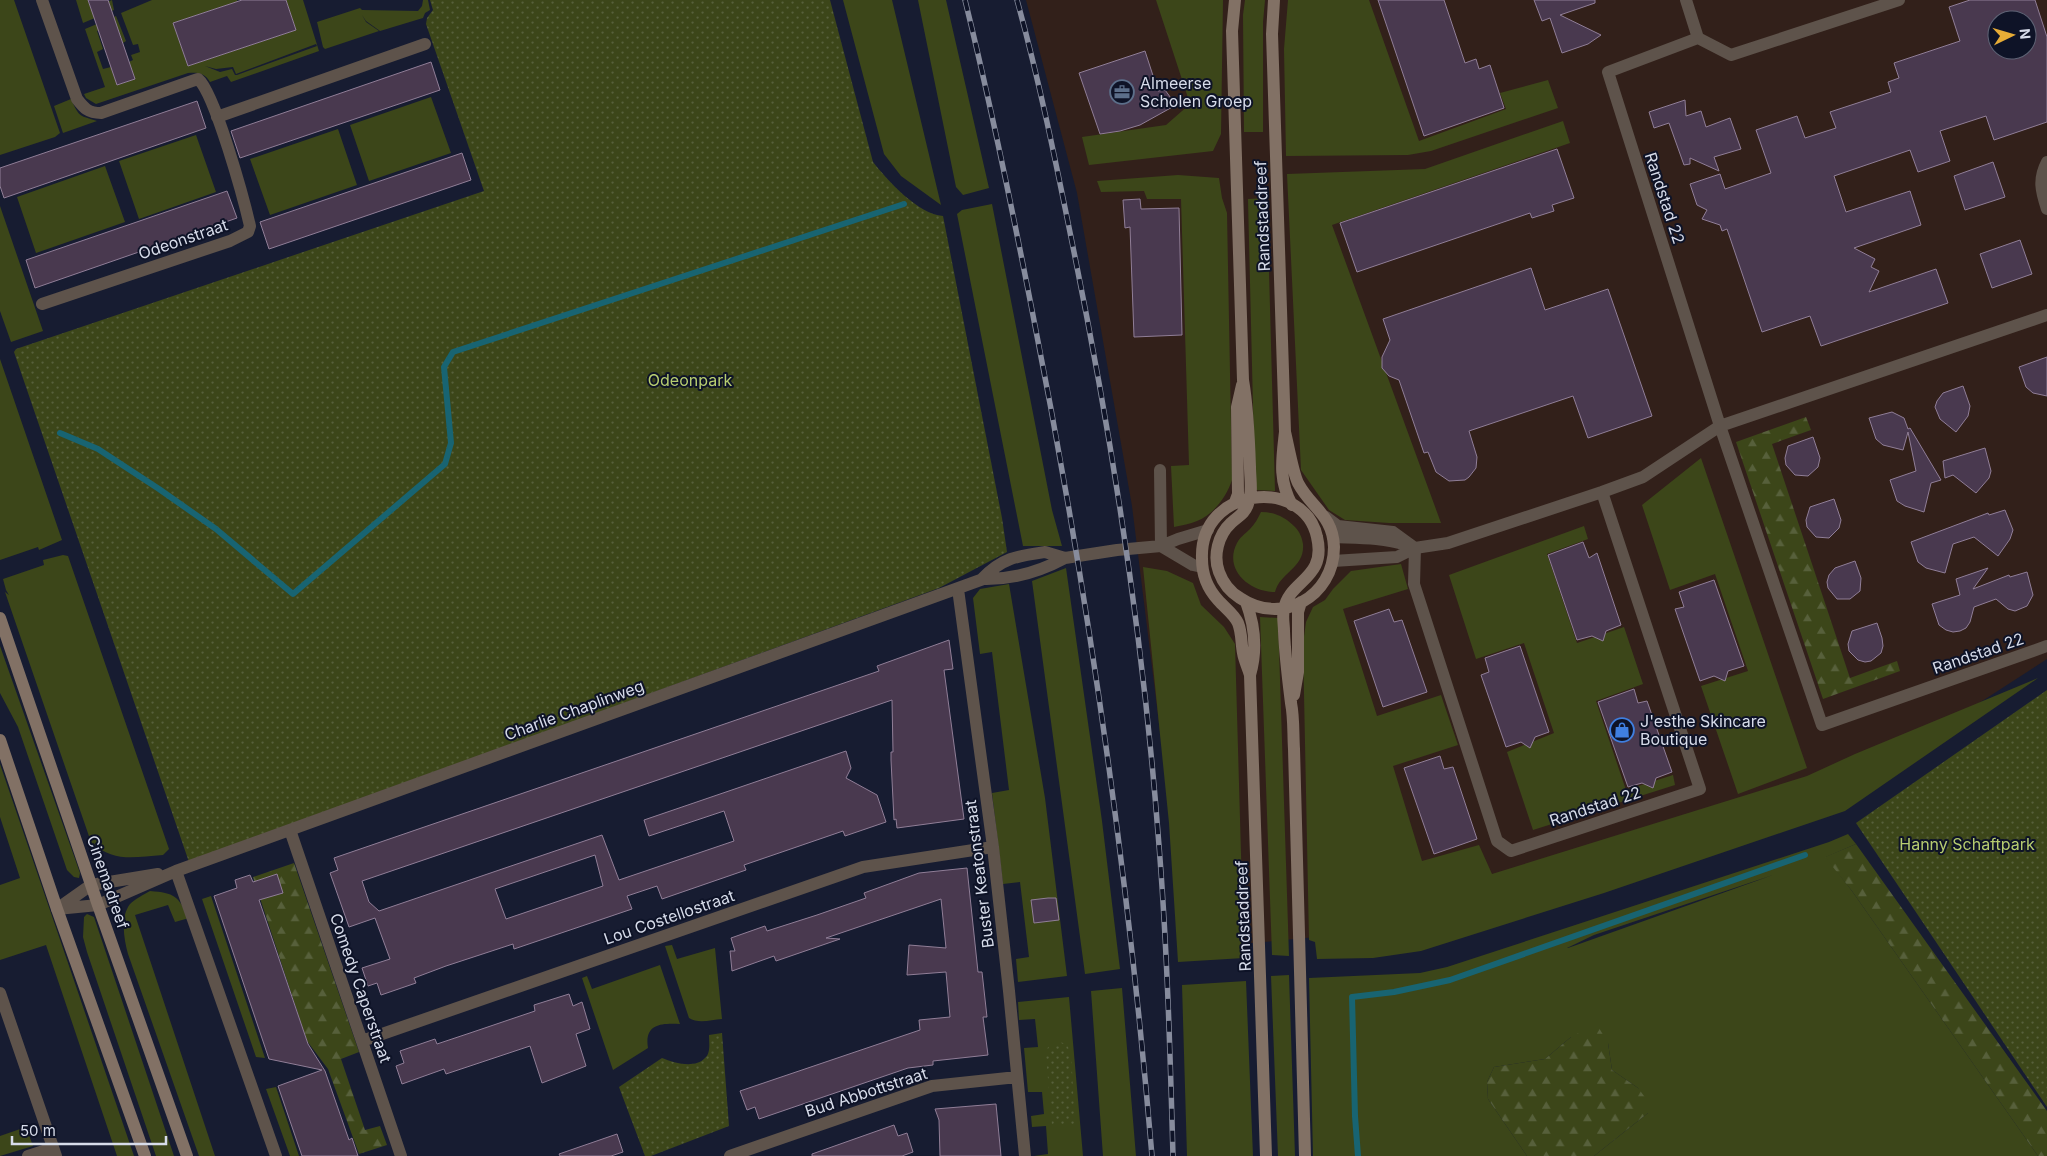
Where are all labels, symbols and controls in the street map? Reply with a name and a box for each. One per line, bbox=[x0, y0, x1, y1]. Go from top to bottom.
north arrow bbox=[1987, 10, 2037, 60]
text: N bbox=[2017, 28, 2034, 40]
place label: Almeerse Scholen Groep bbox=[1140, 73, 1252, 111]
office icon: Almeerse Scholen Groep bbox=[1109, 79, 1135, 105]
street label: Randstad 22 bbox=[1641, 150, 1689, 246]
street label: Randstaddreef bbox=[1250, 160, 1274, 272]
street label: Odeonstraat bbox=[136, 214, 230, 264]
park label: Odeonpark bbox=[648, 370, 732, 390]
street label: Randstad 22 bbox=[1930, 628, 2026, 678]
street label: Charlie Chaplinweg bbox=[501, 675, 647, 745]
place label: J'esthe Skincare Boutique bbox=[1640, 711, 1766, 749]
shop icon: J'esthe Skincare Boutique bbox=[1609, 717, 1635, 743]
street label: Randstad 22 bbox=[1547, 782, 1643, 830]
street label: Buster Keatonstraat bbox=[960, 799, 998, 949]
street label: Cinemadreef bbox=[83, 833, 133, 931]
park label: Hanny Schaftpark bbox=[1899, 834, 2035, 854]
street label: Randstaddreef bbox=[1231, 860, 1255, 972]
street label: Lou Costellostraat bbox=[601, 885, 737, 949]
street label: Comedy Caperstraat bbox=[326, 911, 396, 1065]
street label: Bud Abbottstraat bbox=[802, 1063, 930, 1121]
scale bar bbox=[12, 1114, 166, 1146]
text: 50 m bbox=[20, 1121, 56, 1140]

